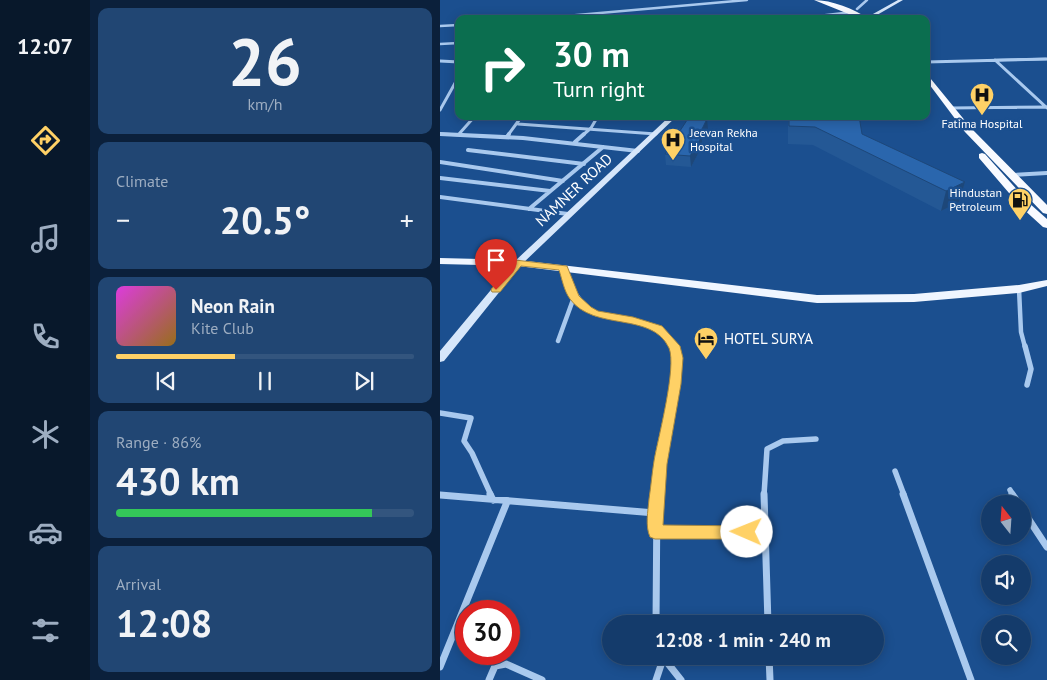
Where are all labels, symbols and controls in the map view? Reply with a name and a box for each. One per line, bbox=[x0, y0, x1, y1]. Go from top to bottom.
text: 26 bbox=[228, 19, 302, 103]
text: 30 m bbox=[553, 31, 630, 77]
text: 12:07 bbox=[17, 32, 73, 60]
icon: right bbox=[470, 35, 535, 100]
text: Turn right bbox=[553, 75, 645, 103]
hospital icon: Fatima Hospital bbox=[969, 82, 995, 116]
text: km/h bbox=[247, 94, 283, 114]
place label: Fatima Hospital bbox=[941, 116, 1023, 131]
icon: directions bbox=[28, 123, 63, 158]
place label: Jeevan Rekha Hospital bbox=[689, 125, 758, 154]
hospital icon: Jeevan Rekha Hospital bbox=[660, 127, 686, 161]
street label: NAMNER ROAD bbox=[531, 149, 616, 230]
text: Climate bbox=[116, 171, 168, 191]
place label: Hindustan Petroleum bbox=[949, 185, 1002, 214]
fuel station icon: Hindustan Petroleum bbox=[1007, 187, 1033, 221]
text: 20.5° bbox=[220, 195, 310, 244]
text: − bbox=[116, 201, 130, 238]
text: + bbox=[400, 201, 414, 238]
icon: music bbox=[28, 221, 63, 256]
pin bbox=[475, 239, 517, 290]
icon: arrive bbox=[482, 246, 510, 274]
text: Neon Rain bbox=[191, 294, 275, 318]
text: Kite Club bbox=[191, 318, 254, 338]
icon: phone bbox=[28, 319, 63, 354]
hotel icon: HOTEL SURYA bbox=[693, 326, 719, 360]
place label: HOTEL SURYA bbox=[724, 329, 813, 348]
icon: previous bbox=[152, 367, 180, 395]
icon: pause bbox=[251, 367, 279, 395]
icon: next bbox=[350, 367, 378, 395]
icon: climate bbox=[28, 417, 63, 452]
text: Range · 86% bbox=[116, 432, 201, 452]
text: 430 km bbox=[116, 456, 240, 505]
north arrow bbox=[981, 495, 1031, 545]
map controls bbox=[981, 495, 1031, 665]
position arrow bbox=[720, 505, 772, 557]
icon: car bbox=[28, 515, 63, 550]
button: sound bbox=[981, 555, 1031, 605]
text: Arrival bbox=[116, 574, 161, 594]
text: 12:08 bbox=[116, 598, 212, 647]
speed limit sign: 30 bbox=[455, 600, 520, 665]
icon: filters bbox=[28, 613, 63, 648]
button: search bbox=[981, 615, 1031, 665]
text: 12:08 · 1 min · 240 m bbox=[655, 628, 831, 652]

